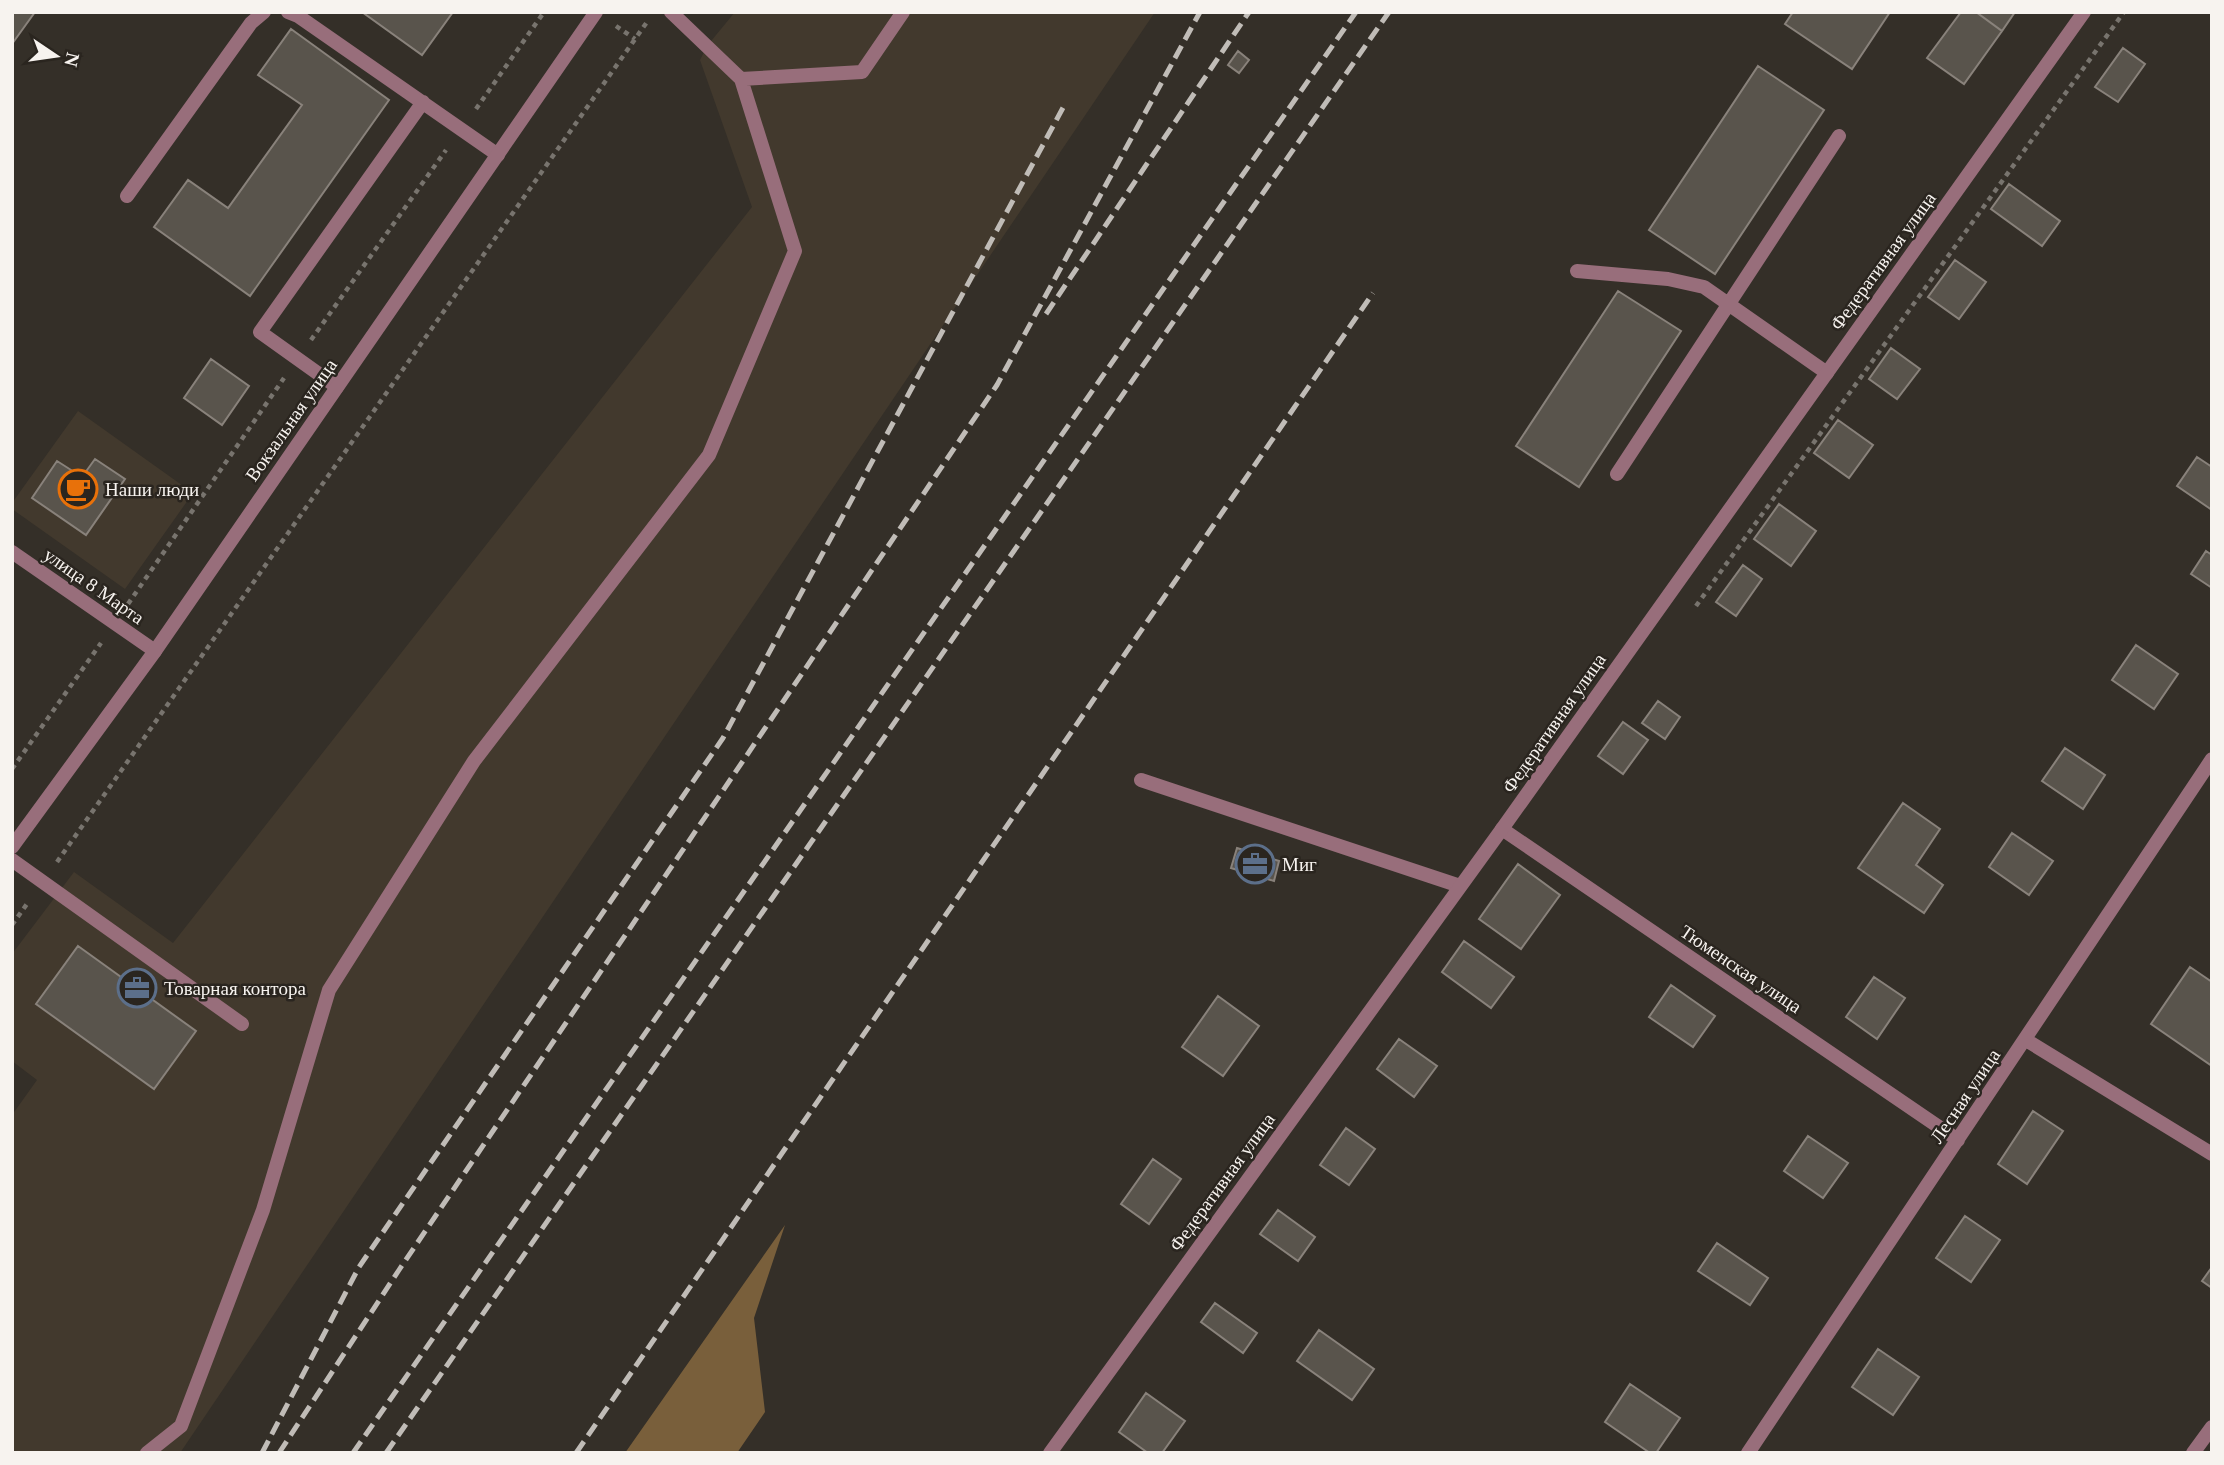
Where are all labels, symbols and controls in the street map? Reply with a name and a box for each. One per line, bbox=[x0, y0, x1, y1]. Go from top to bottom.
north arrow bbox=[21, 21, 91, 91]
text: N bbox=[60, 51, 84, 69]
street label: Федеративная улица bbox=[1826, 188, 1940, 334]
street label: Вокзальная улица bbox=[241, 354, 341, 485]
cafe icon: Наши люди bbox=[57, 468, 99, 510]
place label: Наши люди bbox=[105, 479, 199, 500]
street label: улица 8 Марта bbox=[40, 544, 149, 629]
street label: Федеративная улица bbox=[1498, 649, 1610, 797]
office icon: Миг bbox=[1234, 843, 1276, 885]
place label: Миг bbox=[1282, 854, 1317, 875]
street label: Тюменская улица bbox=[1676, 921, 1806, 1018]
office icon: Товарная контора bbox=[116, 967, 158, 1009]
place label: Товарная контора bbox=[164, 978, 306, 999]
street label: Лесная улица bbox=[1926, 1044, 2005, 1147]
street label: Федеративная улица bbox=[1165, 1109, 1279, 1255]

